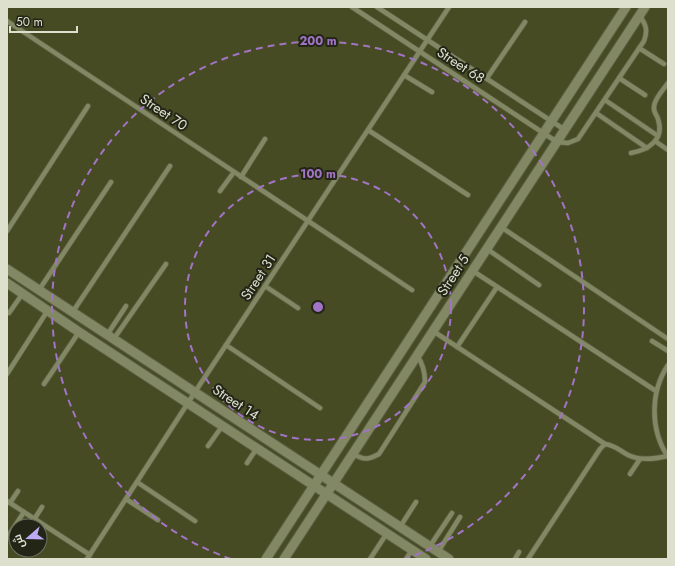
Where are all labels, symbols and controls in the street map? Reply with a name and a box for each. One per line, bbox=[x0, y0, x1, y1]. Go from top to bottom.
scale bar bbox=[10, 8, 77, 34]
text: 50 m bbox=[16, 13, 43, 31]
text: 200 m bbox=[299, 32, 337, 50]
street label: Street 68 bbox=[433, 42, 489, 88]
street label: Street 70 bbox=[136, 89, 192, 135]
text: 100 m bbox=[300, 165, 336, 183]
street label: Street 31 bbox=[236, 250, 280, 304]
street label: Street 5 bbox=[432, 250, 474, 300]
centre of rings bbox=[311, 300, 325, 314]
street label: Street 14 bbox=[209, 379, 263, 425]
north arrow bbox=[8, 518, 48, 558]
text: ش bbox=[9, 532, 29, 551]

